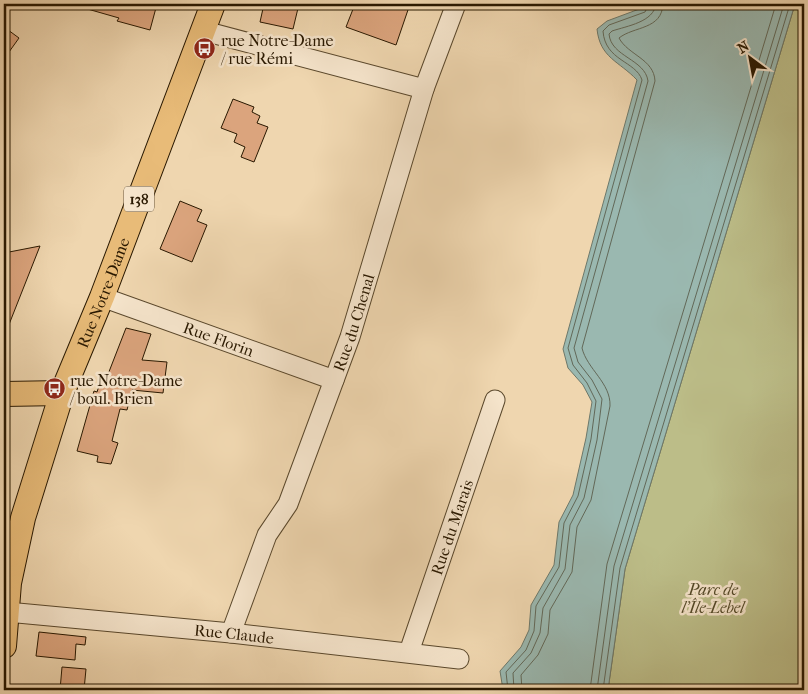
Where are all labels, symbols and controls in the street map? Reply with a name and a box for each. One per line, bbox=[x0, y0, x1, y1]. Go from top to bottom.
place label: rue Notre-Dame / rue Rémi bbox=[220, 31, 333, 68]
north arrow bbox=[726, 32, 776, 82]
bus stop icon: rue Notre-Dame / rue Rémi bbox=[193, 37, 217, 61]
text: N bbox=[734, 37, 753, 57]
road number: 138 bbox=[124, 186, 154, 212]
street label: Rue Notre-Dame bbox=[73, 235, 134, 351]
street label: Rue du Chenal bbox=[329, 271, 379, 374]
street label: Rue Florin bbox=[181, 318, 257, 361]
place label: rue Notre-Dame / boul. Brien bbox=[69, 371, 182, 408]
bus stop icon: rue Notre-Dame / boul. Brien bbox=[42, 377, 66, 401]
street label: Rue du Marais bbox=[427, 477, 477, 578]
park label: Parc de l'Île-Lebel bbox=[681, 580, 746, 617]
street label: Rue Claude bbox=[193, 621, 275, 648]

